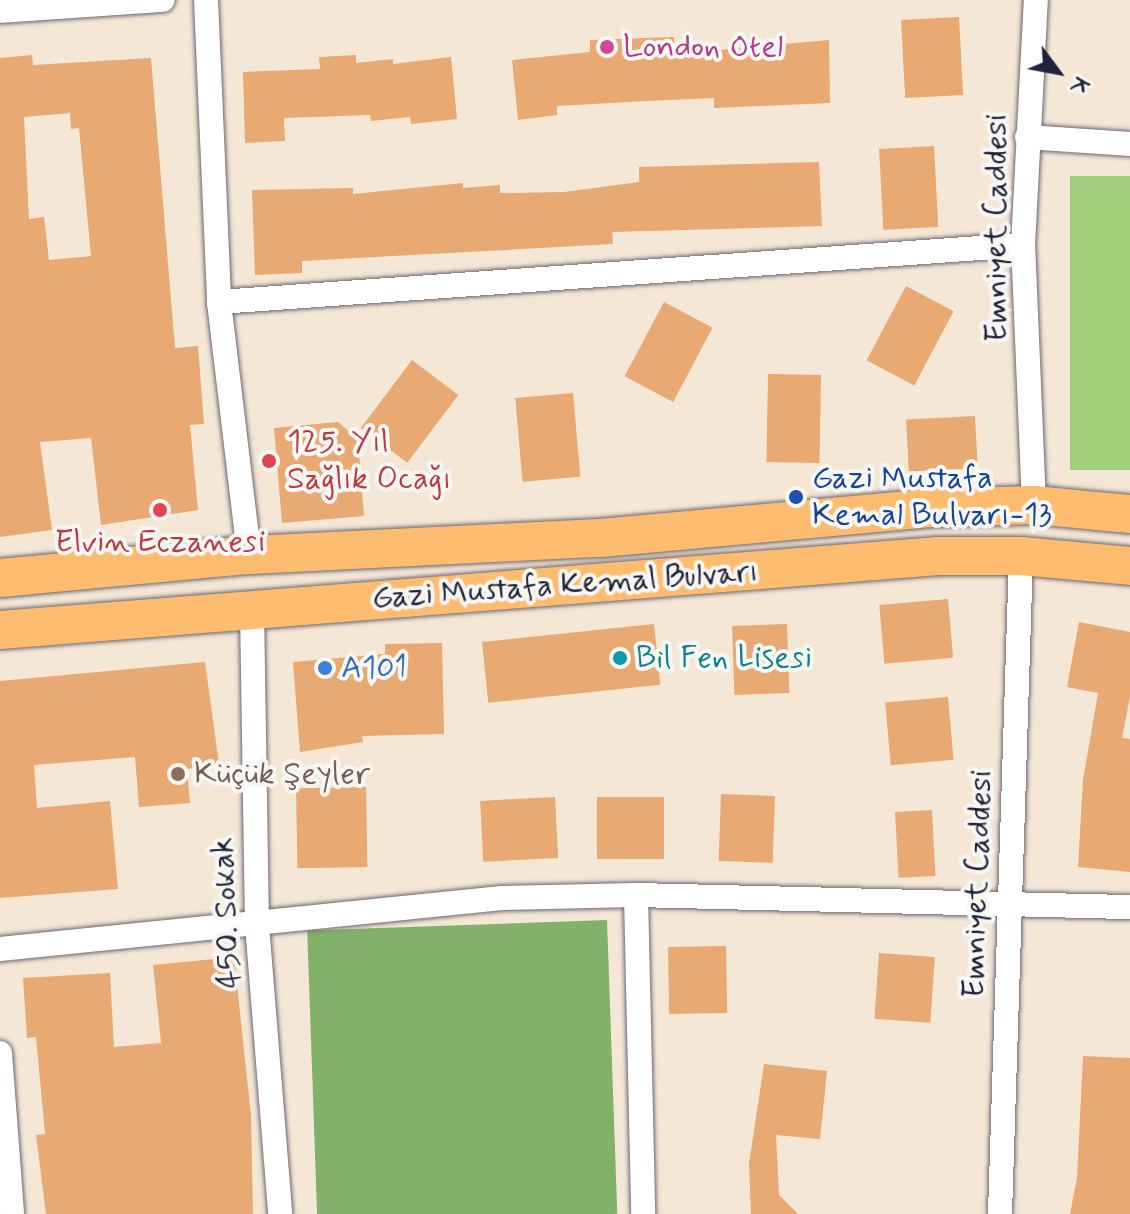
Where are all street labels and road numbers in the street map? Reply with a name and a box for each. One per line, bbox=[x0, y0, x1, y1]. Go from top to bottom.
street label: Emniyet Caddesi bbox=[978, 111, 1016, 345]
street label: Gazi Mustafa Kemal Bulvarı bbox=[373, 553, 757, 617]
street label: Emniyet Caddesi bbox=[955, 766, 1001, 1002]
street label: 450. Sokak bbox=[204, 837, 250, 989]

